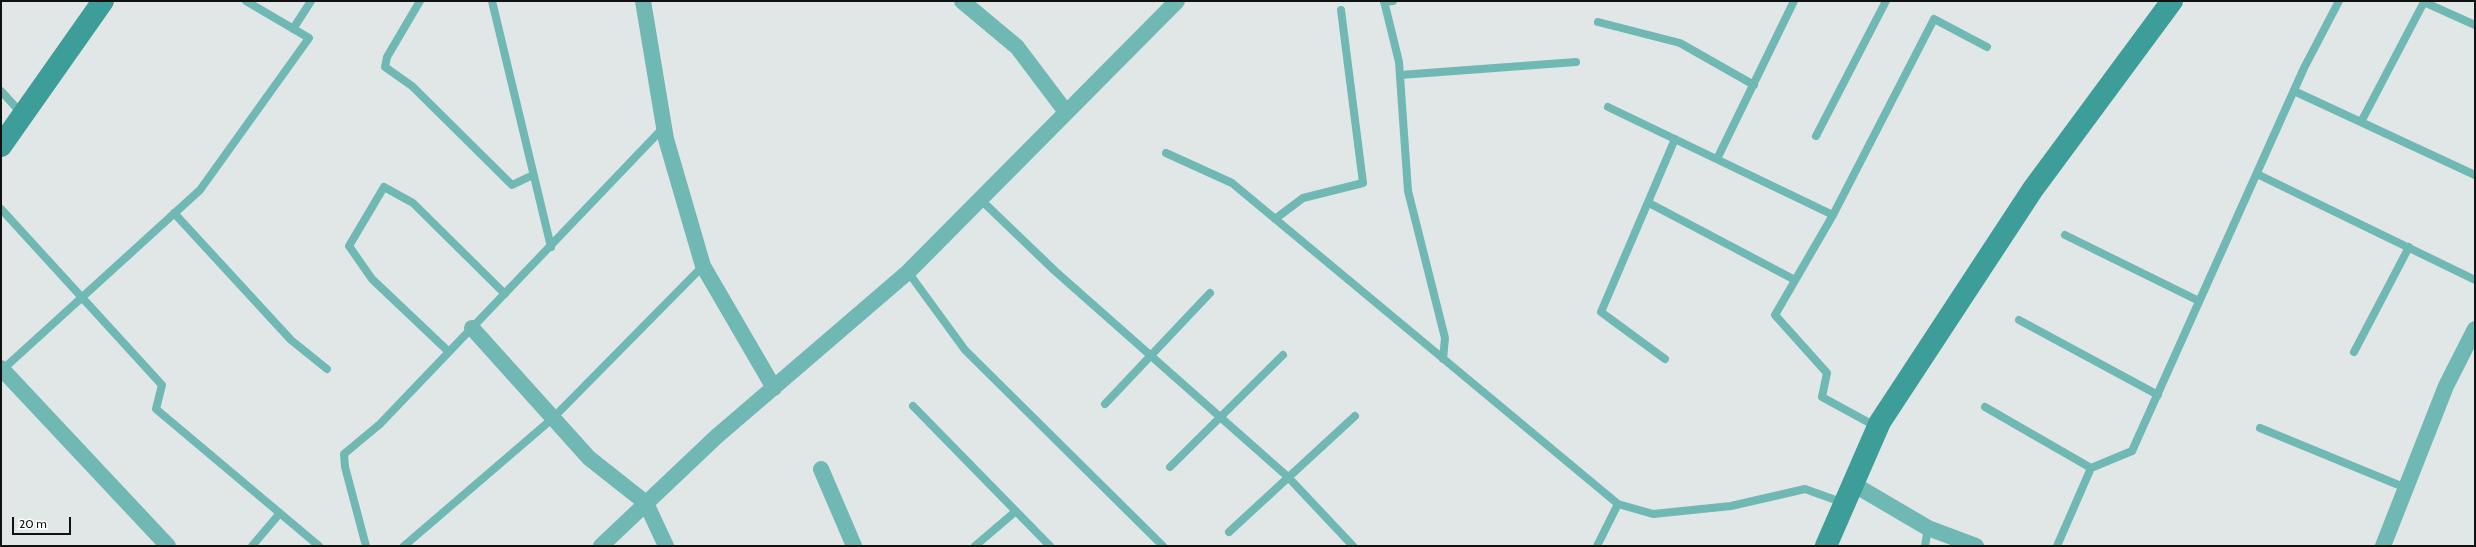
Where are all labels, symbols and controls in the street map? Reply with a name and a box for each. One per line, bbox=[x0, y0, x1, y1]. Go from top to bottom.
scale bar bbox=[14, 509, 73, 535]
text: 20 m bbox=[19, 516, 47, 531]

